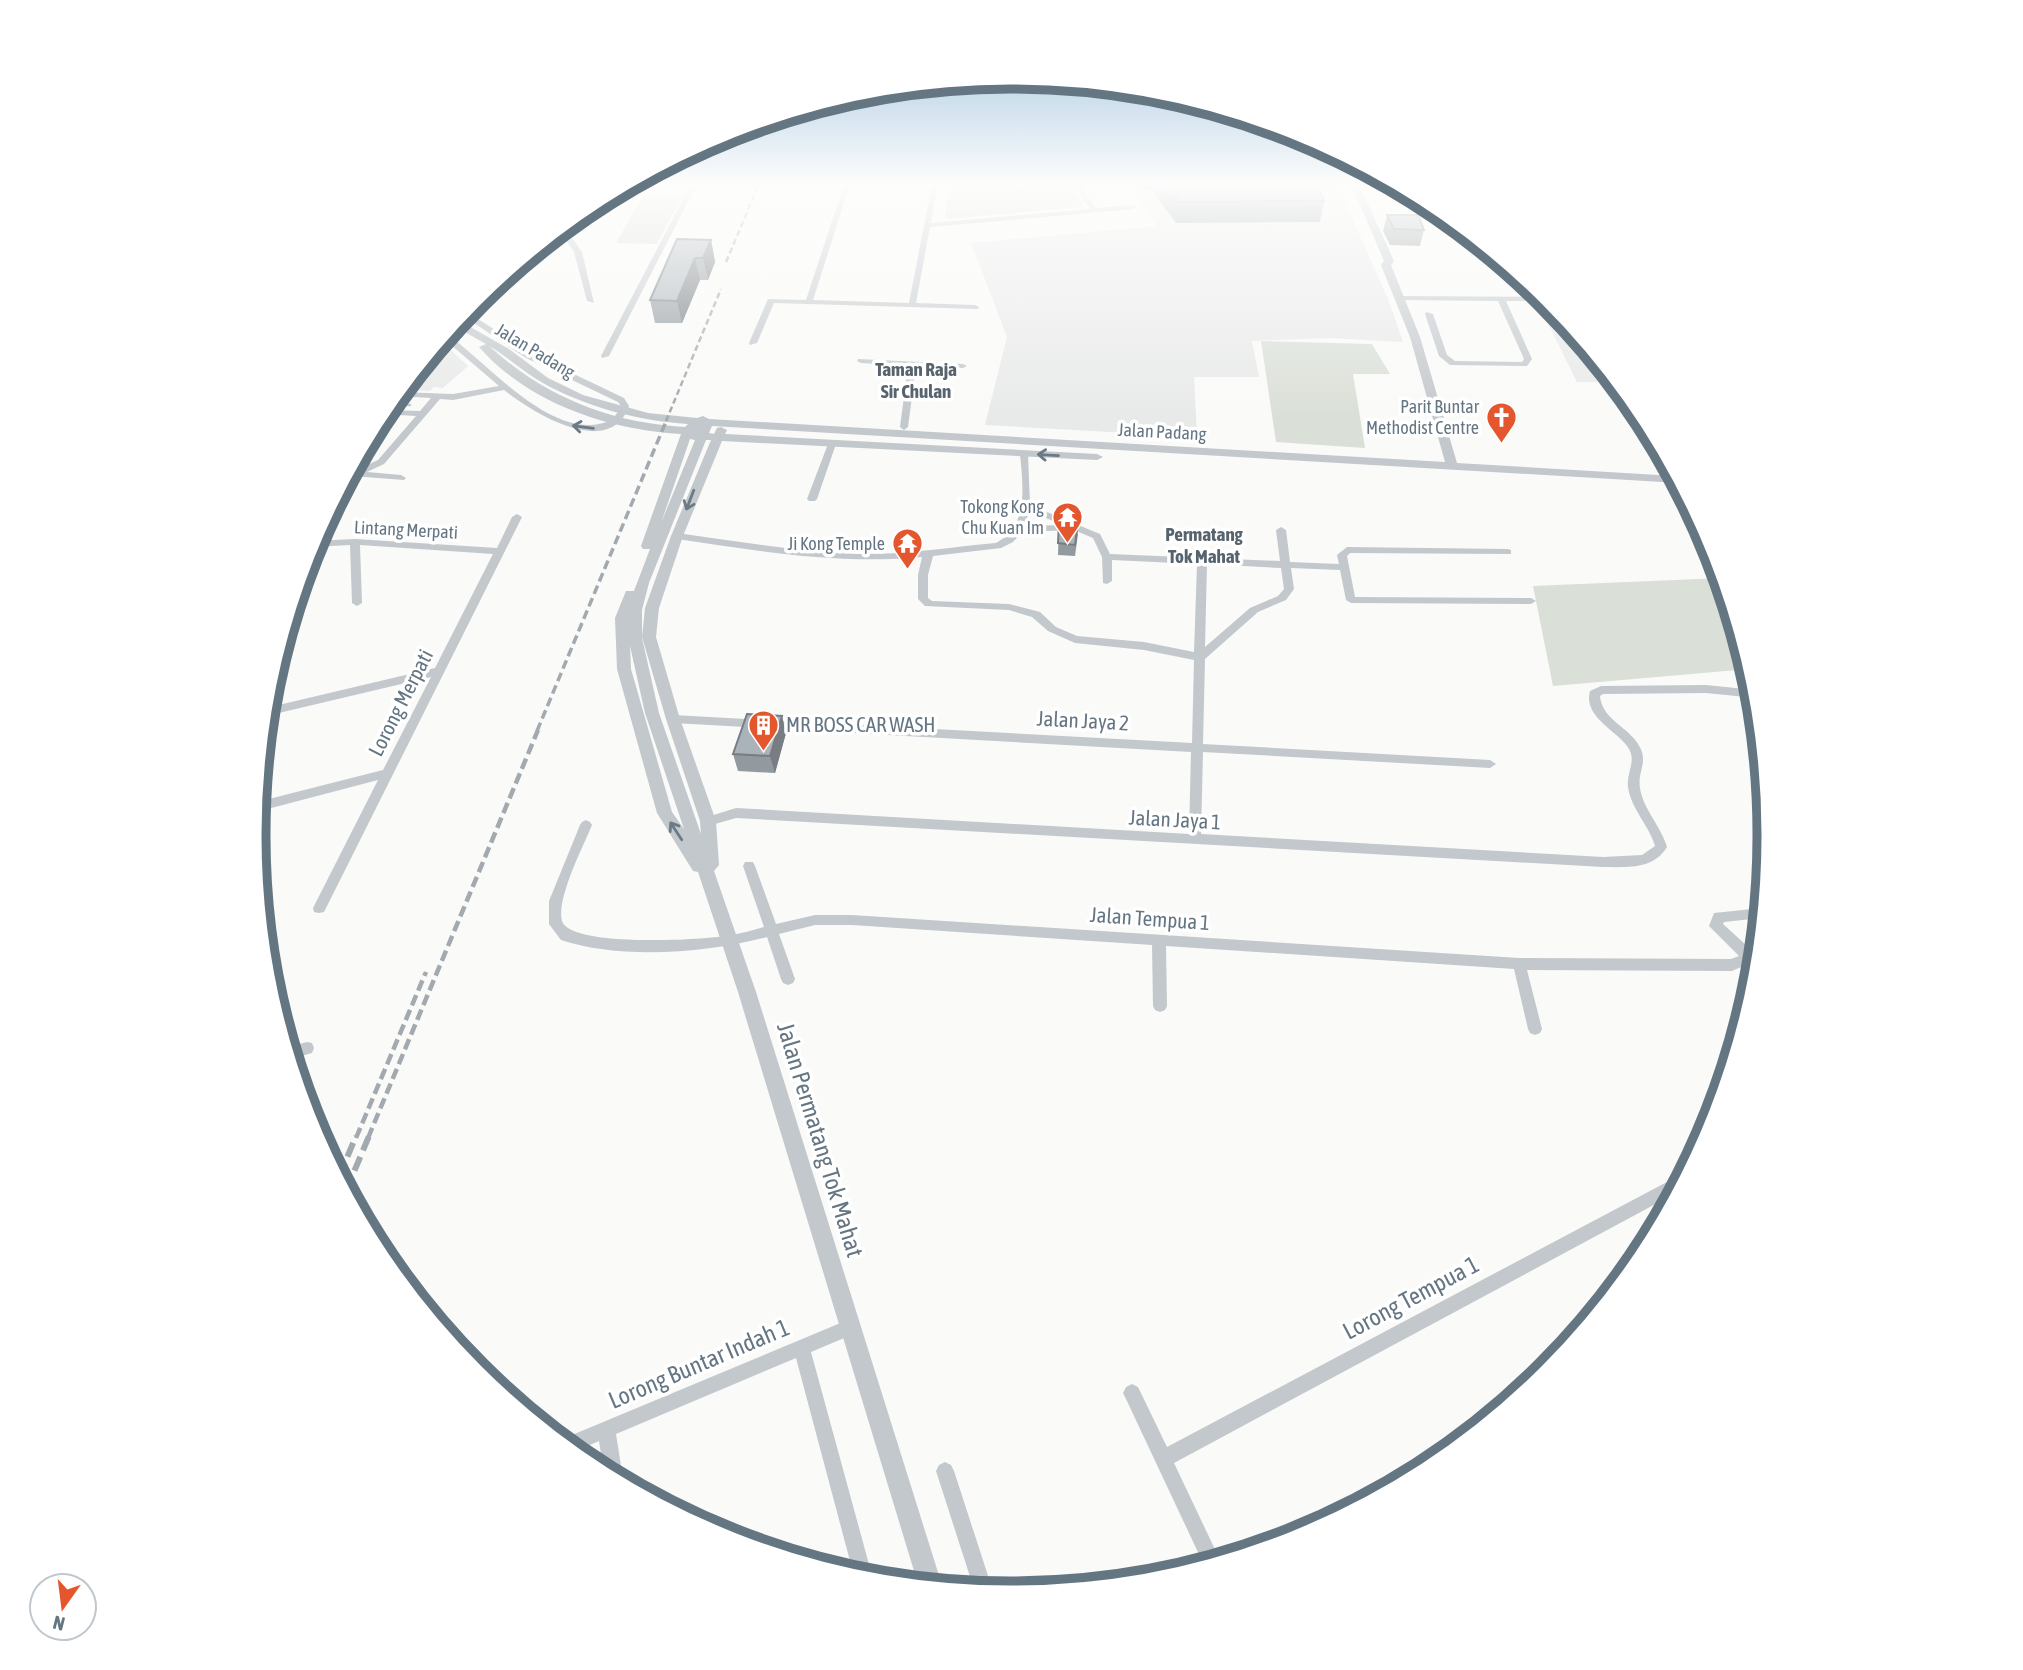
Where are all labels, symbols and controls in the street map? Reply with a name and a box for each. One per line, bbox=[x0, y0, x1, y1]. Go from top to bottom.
street label: Jalan Padang bbox=[492, 319, 579, 383]
district label: Taman Raja Sir Chulan bbox=[875, 358, 957, 402]
place label: Parit Buntar Methodist Centre bbox=[1366, 396, 1480, 438]
church icon: Parit Buntar Methodist Centre bbox=[1485, 400, 1519, 444]
street label: Jalan Padang bbox=[1117, 419, 1207, 444]
one-way arrow bbox=[572, 420, 595, 433]
one-way arrow bbox=[1037, 449, 1060, 462]
one-way arrow bbox=[683, 489, 696, 511]
place label: Tokong Kong Chu Kuan Im bbox=[960, 496, 1044, 538]
temple icon: Tokong Kong Chu Kuan Im bbox=[1050, 500, 1084, 544]
street label: Lintang Merpati bbox=[354, 516, 459, 543]
district label: Permatang Tok Mahat bbox=[1165, 523, 1244, 567]
temple icon: Ji Kong Temple bbox=[891, 527, 925, 571]
place label: Ji Kong Temple bbox=[788, 533, 885, 554]
street label: Lorong Merpati bbox=[363, 645, 437, 760]
street label: Jalan Jaya 2 bbox=[1036, 706, 1130, 734]
building icon: MR BOSS CAR WASH bbox=[746, 708, 780, 752]
place label: MR BOSS CAR WASH bbox=[786, 712, 935, 736]
street label: Jalan Jaya 1 bbox=[1128, 805, 1222, 833]
one-way arrow bbox=[668, 821, 682, 841]
street label: Jalan Tempua 1 bbox=[1089, 902, 1211, 934]
street label: Jalan Permatang Tok Mahat bbox=[772, 1019, 869, 1260]
street label: Lorong Tempua 1 bbox=[1338, 1250, 1483, 1345]
street label: Lorong Buntar Indah 1 bbox=[604, 1313, 793, 1414]
north arrow bbox=[28, 1572, 98, 1642]
text: N bbox=[51, 1611, 67, 1636]

